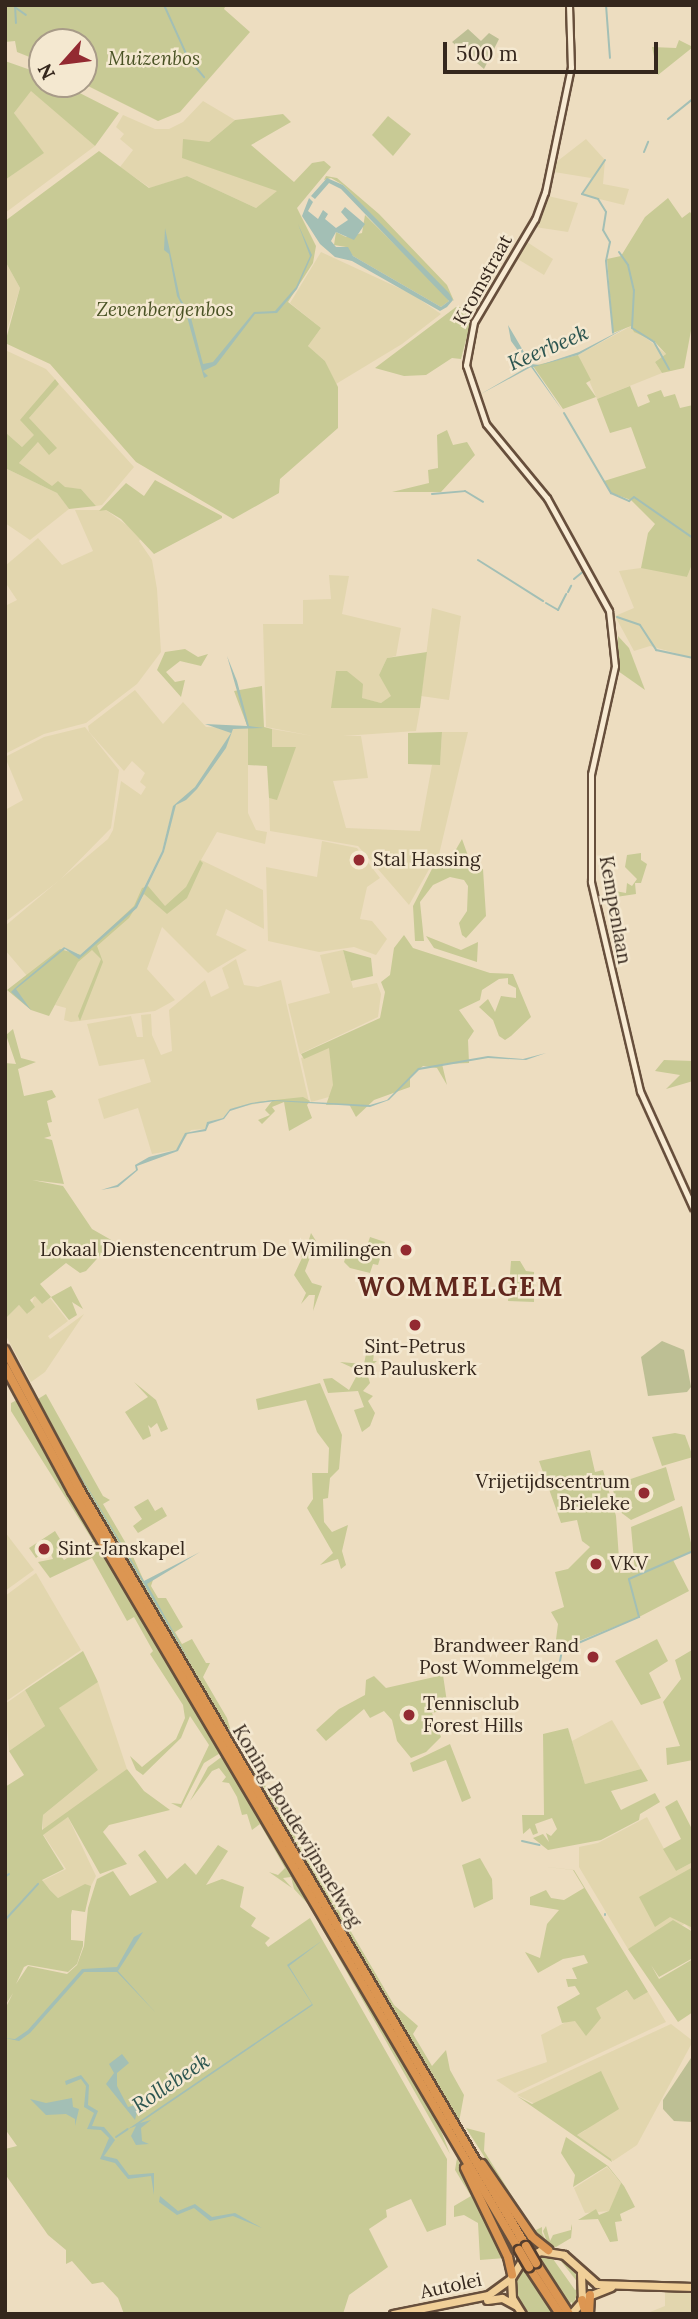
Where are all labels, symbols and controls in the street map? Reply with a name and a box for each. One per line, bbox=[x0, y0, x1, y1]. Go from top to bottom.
north arrow bbox=[28, 28, 98, 98]
scale bar bbox=[446, 28, 661, 72]
text: 500 m bbox=[456, 40, 518, 67]
park label: Muizenbos bbox=[108, 48, 200, 70]
text: N bbox=[32, 60, 60, 84]
street label: Kromstraat bbox=[449, 231, 517, 329]
park label: Zevenbergenbos bbox=[96, 299, 234, 321]
water label: Keerbeek bbox=[504, 320, 592, 376]
place label: Stal Hassing bbox=[373, 849, 480, 871]
marker: Stal Hassing bbox=[351, 852, 367, 868]
street label: Kempenlaan bbox=[594, 854, 636, 966]
place label: Lokaal Dienstencentrum De Wimilingen bbox=[40, 1239, 392, 1261]
marker: Lokaal Dienstencentrum De Wimilingen bbox=[398, 1242, 414, 1258]
district label: WOMMELGEM bbox=[359, 1271, 563, 1303]
marker: Sint-Petrus en Pauluskerk bbox=[407, 1317, 423, 1333]
place label: Sint-Petrus en Pauluskerk bbox=[353, 1336, 477, 1380]
place label: Vrijetijdscentrum Brieleke bbox=[476, 1471, 630, 1515]
marker: Vrijetijdscentrum Brieleke bbox=[636, 1485, 652, 1501]
place label: Sint-Janskapel bbox=[58, 1538, 185, 1560]
marker: Sint-Janskapel bbox=[36, 1541, 52, 1557]
place label: VKV bbox=[610, 1553, 648, 1575]
marker: VKV bbox=[588, 1556, 604, 1572]
place label: Brandweer Rand Post Wommelgem bbox=[419, 1635, 579, 1679]
marker: Brandweer Rand Post Wommelgem bbox=[585, 1649, 601, 1665]
place label: Tennisclub Forest Hills bbox=[423, 1693, 523, 1737]
marker: Tennisclub Forest Hills bbox=[401, 1707, 417, 1723]
street label: Koning Boudewijnsnelweg bbox=[227, 1721, 367, 1931]
water label: Rollebeek bbox=[128, 2048, 214, 2118]
street label: Autolei bbox=[418, 2268, 484, 2304]

